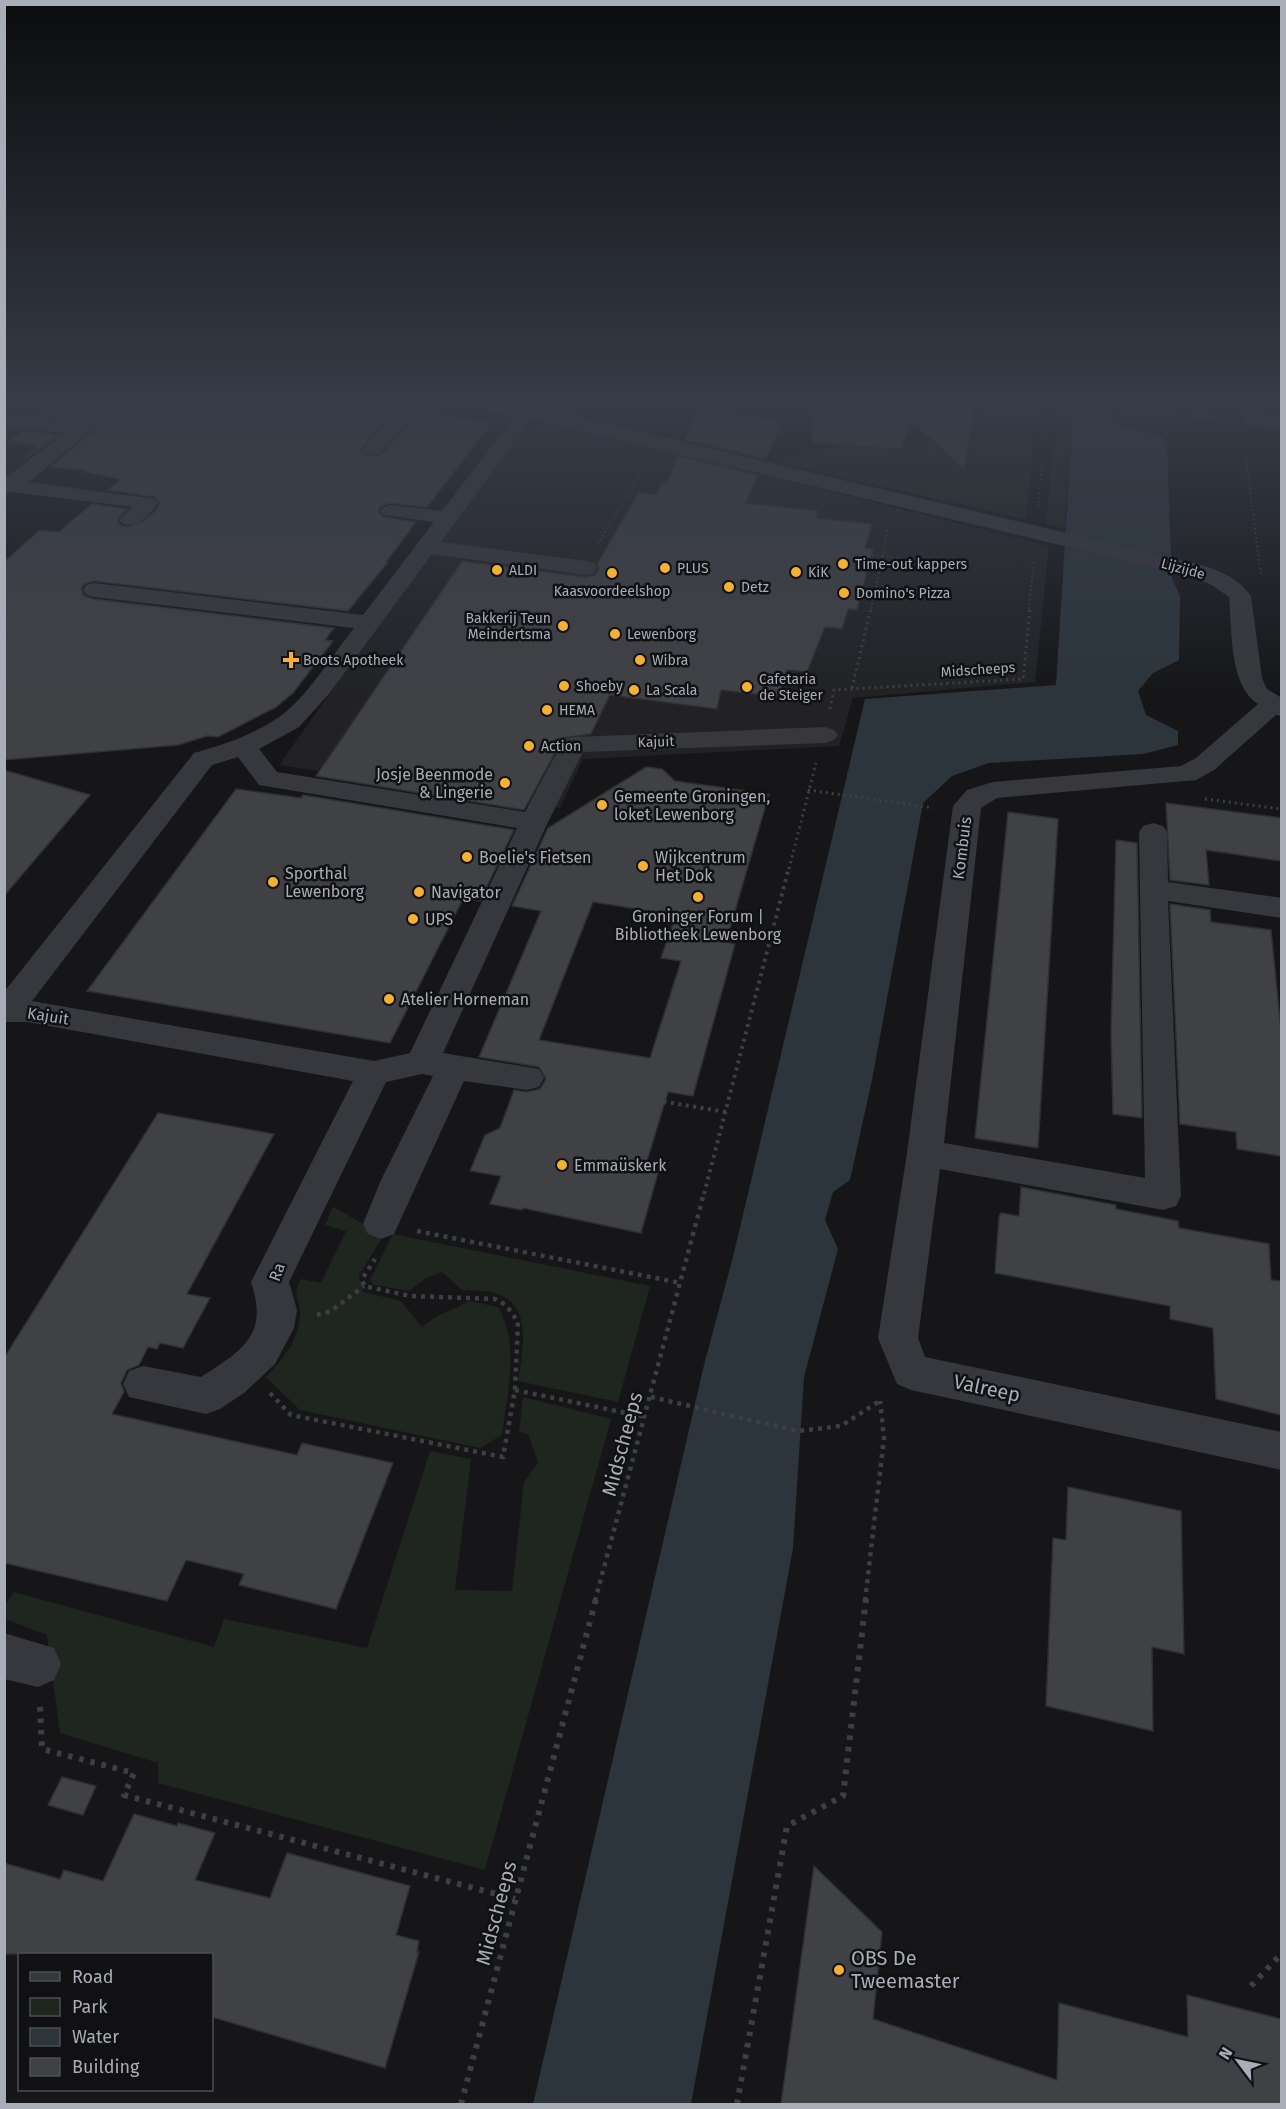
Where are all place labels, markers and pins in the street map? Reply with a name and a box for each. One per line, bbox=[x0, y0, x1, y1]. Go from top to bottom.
place label: Time-out kappers bbox=[855, 556, 968, 573]
marker: Time-out kappers bbox=[836, 557, 850, 571]
place label: PLUS bbox=[677, 560, 709, 577]
marker: PLUS bbox=[658, 561, 672, 575]
place label: ALDI bbox=[509, 562, 537, 579]
marker: ALDI bbox=[490, 563, 504, 577]
place label: KiK bbox=[808, 564, 829, 581]
marker: KiK bbox=[789, 565, 803, 579]
marker: Kaasvoordeelshop bbox=[605, 566, 619, 580]
place label: Detz bbox=[741, 579, 769, 596]
marker: Detz bbox=[722, 580, 736, 594]
place label: Kaasvoordeelshop bbox=[554, 583, 670, 600]
place label: Domino's Pizza bbox=[856, 585, 950, 602]
marker: Domino's Pizza bbox=[837, 586, 851, 600]
place label: Bakkerij Teun Meindertsma bbox=[466, 610, 551, 643]
marker: Bakkerij Teun Meindertsma bbox=[556, 619, 570, 633]
place label: Lewenborg bbox=[627, 626, 697, 643]
marker: Lewenborg bbox=[608, 627, 622, 641]
place label: Boots Apotheek bbox=[303, 652, 404, 669]
place label: Wibra bbox=[652, 652, 688, 669]
marker: Boots Apotheek bbox=[284, 653, 298, 667]
marker: Wibra bbox=[633, 653, 647, 667]
place label: Cafetaria de Steiger bbox=[759, 671, 823, 704]
place label: Shoeby bbox=[576, 678, 623, 695]
marker: Shoeby bbox=[557, 679, 571, 693]
marker: Cafetaria de Steiger bbox=[740, 680, 754, 694]
place label: La Scala bbox=[646, 682, 697, 699]
marker: La Scala bbox=[627, 683, 641, 697]
place label: HEMA bbox=[559, 702, 595, 719]
marker: HEMA bbox=[540, 703, 554, 717]
place label: Action bbox=[541, 738, 581, 755]
marker: Action bbox=[522, 739, 536, 753]
place label: Josje Beenmode & Lingerie bbox=[376, 765, 493, 802]
marker: Josje Beenmode & Lingerie bbox=[498, 776, 512, 790]
place label: Gemeente Groningen, loket Lewenborg bbox=[614, 787, 770, 824]
marker: Gemeente Groningen, loket Lewenborg bbox=[595, 798, 609, 812]
place label: Boelie's Fietsen bbox=[479, 848, 591, 867]
place label: Wijkcentrum Het Dok bbox=[655, 848, 746, 885]
marker: Boelie's Fietsen bbox=[460, 850, 474, 864]
marker: Wijkcentrum Het Dok bbox=[636, 859, 650, 873]
place label: Sporthal Lewenborg bbox=[285, 864, 365, 901]
marker: Sporthal Lewenborg bbox=[266, 875, 280, 889]
place label: Navigator bbox=[431, 883, 501, 902]
marker: Navigator bbox=[412, 885, 426, 899]
marker: Groninger Forum | Bibliotheek Lewenborg bbox=[691, 890, 705, 904]
place label: Groninger Forum | Bibliotheek Lewenborg bbox=[615, 907, 782, 944]
place label: UPS bbox=[425, 910, 454, 929]
marker: UPS bbox=[406, 912, 420, 926]
place label: Atelier Horneman bbox=[401, 990, 529, 1009]
marker: Atelier Horneman bbox=[382, 992, 396, 1006]
place label: Emmaüskerk bbox=[574, 1156, 667, 1175]
marker: Emmaüskerk bbox=[555, 1158, 569, 1172]
place label: OBS De Tweemaster bbox=[851, 1946, 960, 1993]
marker: OBS De Tweemaster bbox=[832, 1963, 846, 1977]

